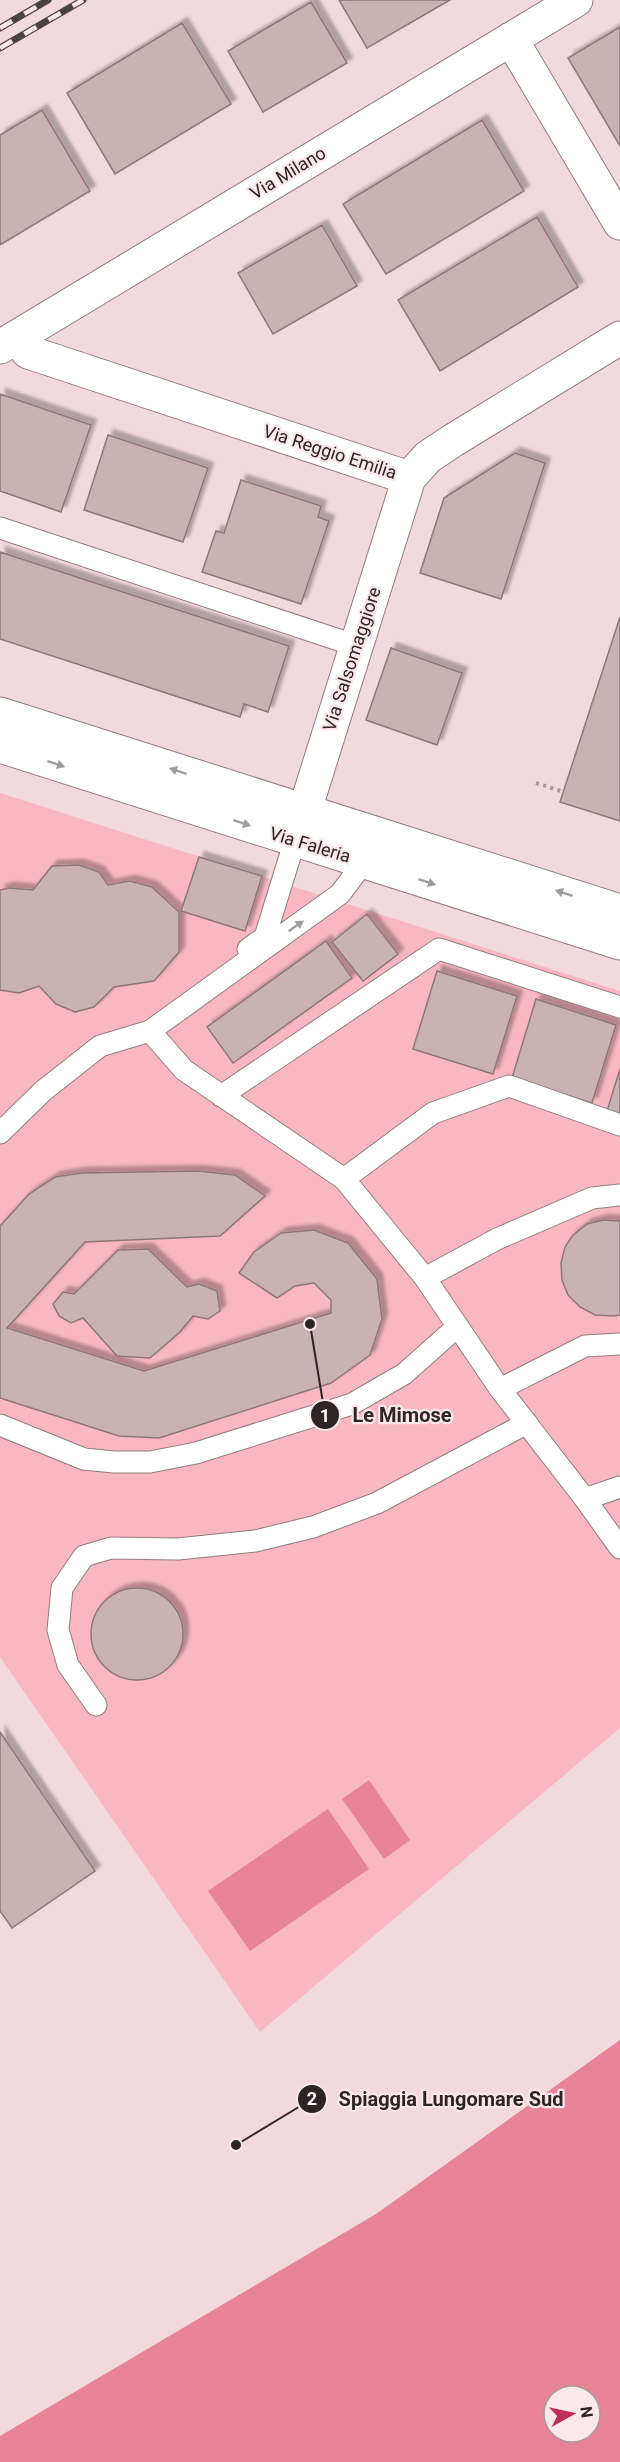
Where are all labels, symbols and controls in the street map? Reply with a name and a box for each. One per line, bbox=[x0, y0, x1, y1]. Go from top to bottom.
street label: Via Milano bbox=[246, 142, 329, 203]
street label: Via Reggio Emilia bbox=[261, 420, 399, 483]
street label: Via Salsomaggiore bbox=[318, 584, 385, 734]
one-way arrow bbox=[47, 760, 65, 769]
one-way arrow bbox=[169, 766, 187, 775]
one-way arrow bbox=[233, 819, 251, 828]
street label: Via Faleria bbox=[267, 822, 353, 867]
one-way arrow bbox=[418, 878, 436, 887]
one-way arrow bbox=[555, 888, 573, 897]
one-way arrow bbox=[288, 920, 304, 932]
callout: Le Mimose bbox=[310, 1396, 463, 1434]
text: Le Mimose bbox=[352, 1403, 452, 1427]
text: 1 bbox=[320, 1405, 330, 1426]
callout: Spiaggia Lungomare Sud bbox=[297, 2080, 576, 2118]
text: Spiaggia Lungomare Sud bbox=[339, 2087, 563, 2111]
text: 2 bbox=[307, 2088, 317, 2109]
north arrow bbox=[542, 2384, 602, 2444]
text: N bbox=[576, 2405, 597, 2419]

